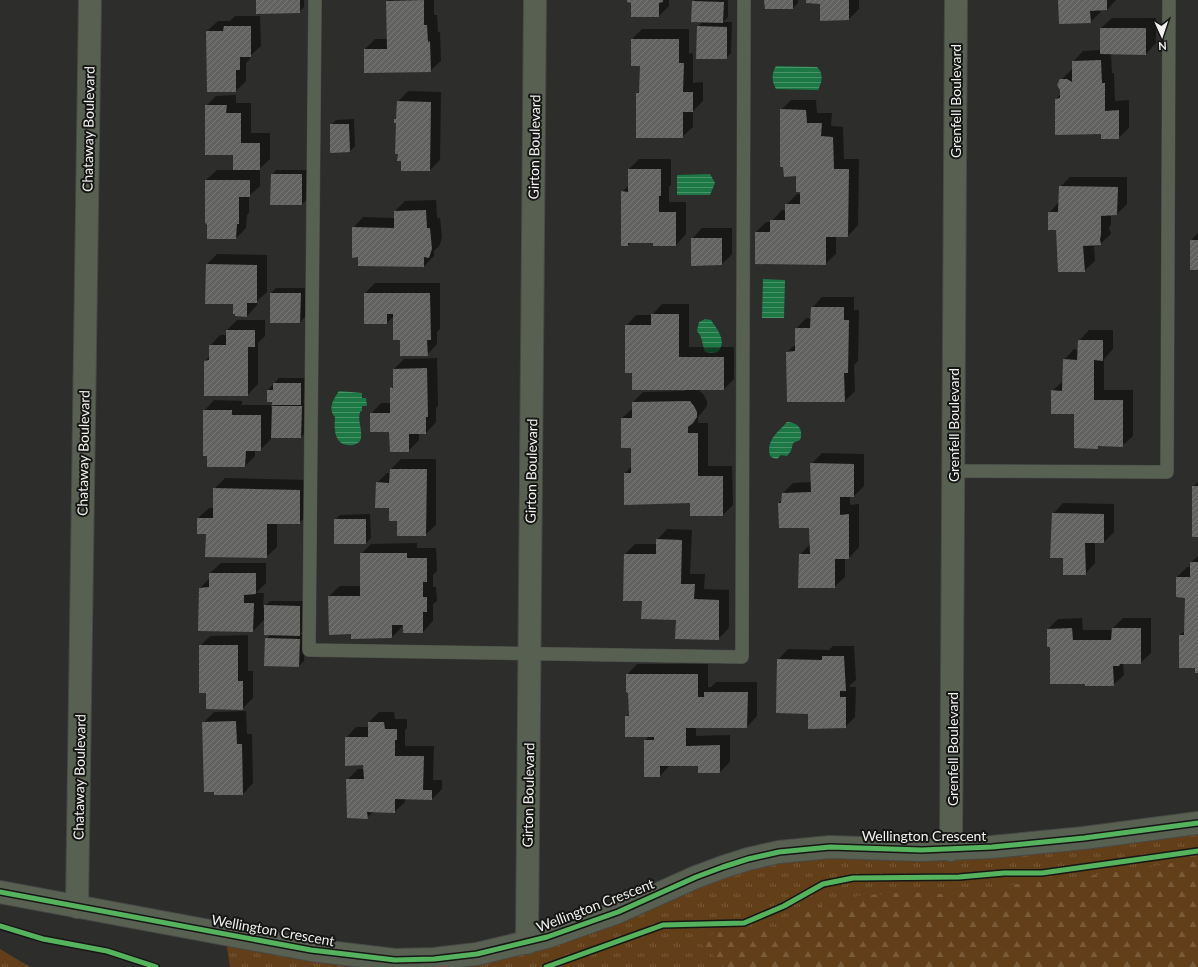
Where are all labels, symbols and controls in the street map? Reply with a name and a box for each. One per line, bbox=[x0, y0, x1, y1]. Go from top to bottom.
north arrow bbox=[1142, 16, 1182, 56]
text: N bbox=[1158, 40, 1167, 53]
street label: Grenfell Boulevard bbox=[947, 44, 964, 158]
street label: Chataway Boulevard bbox=[78, 66, 98, 192]
street label: Girton Boulevard bbox=[525, 94, 543, 200]
street label: Grenfell Boulevard bbox=[945, 368, 962, 482]
street label: Chataway Boulevard bbox=[73, 390, 93, 516]
street label: Girton Boulevard bbox=[522, 418, 540, 524]
street label: Grenfell Boulevard bbox=[944, 692, 961, 806]
street label: Chataway Boulevard bbox=[69, 714, 89, 840]
street label: Girton Boulevard bbox=[519, 742, 537, 848]
street label: Wellington Crescent bbox=[862, 827, 986, 844]
street label: Wellington Crescent bbox=[534, 875, 656, 935]
street label: Wellington Crescent bbox=[210, 911, 336, 949]

